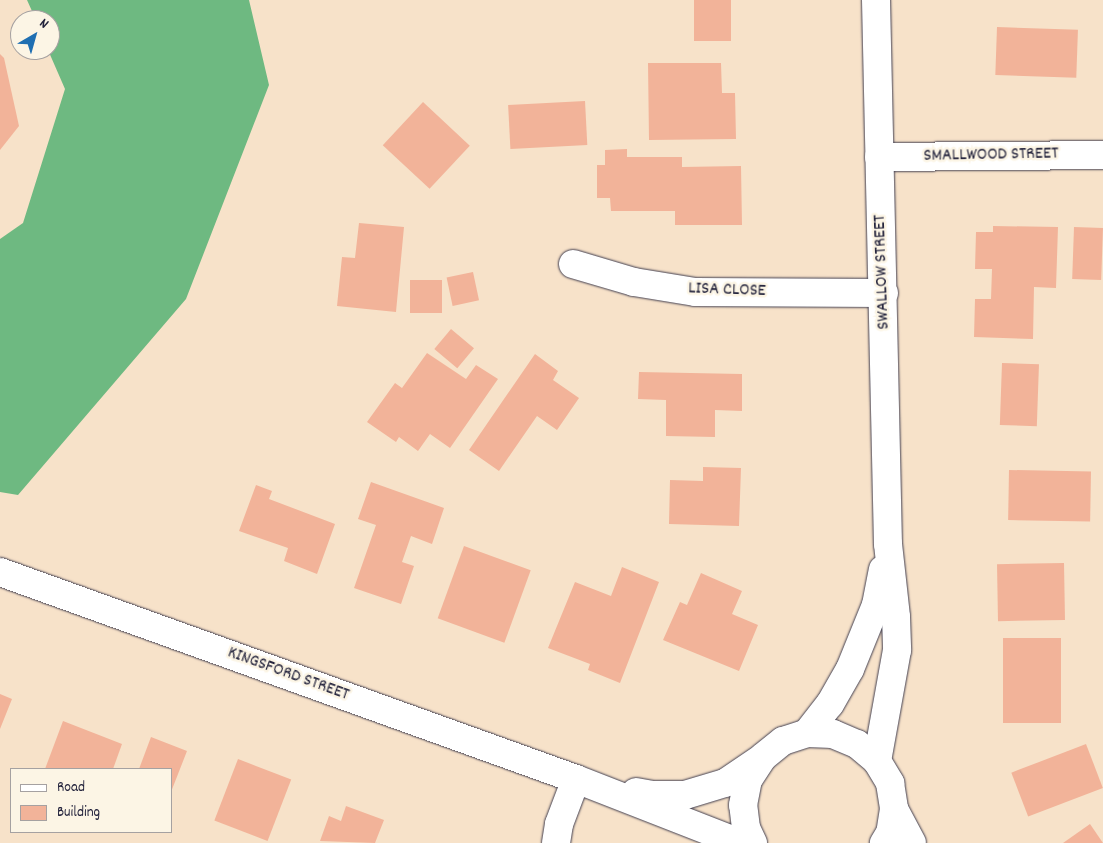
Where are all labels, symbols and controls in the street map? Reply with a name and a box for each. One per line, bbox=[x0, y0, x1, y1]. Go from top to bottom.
north arrow bbox=[10, 10, 60, 60]
text: N bbox=[35, 14, 52, 34]
street label: SMALLWOOD STREET bbox=[923, 144, 1059, 168]
street label: SWALLOW STREET bbox=[870, 214, 896, 330]
street label: LISA CLOSE bbox=[688, 279, 766, 303]
street label: KINGSFORD STREET bbox=[224, 643, 352, 707]
legend bbox=[10, 768, 172, 833]
text: Road bbox=[57, 777, 85, 799]
text: Building bbox=[57, 802, 100, 824]

